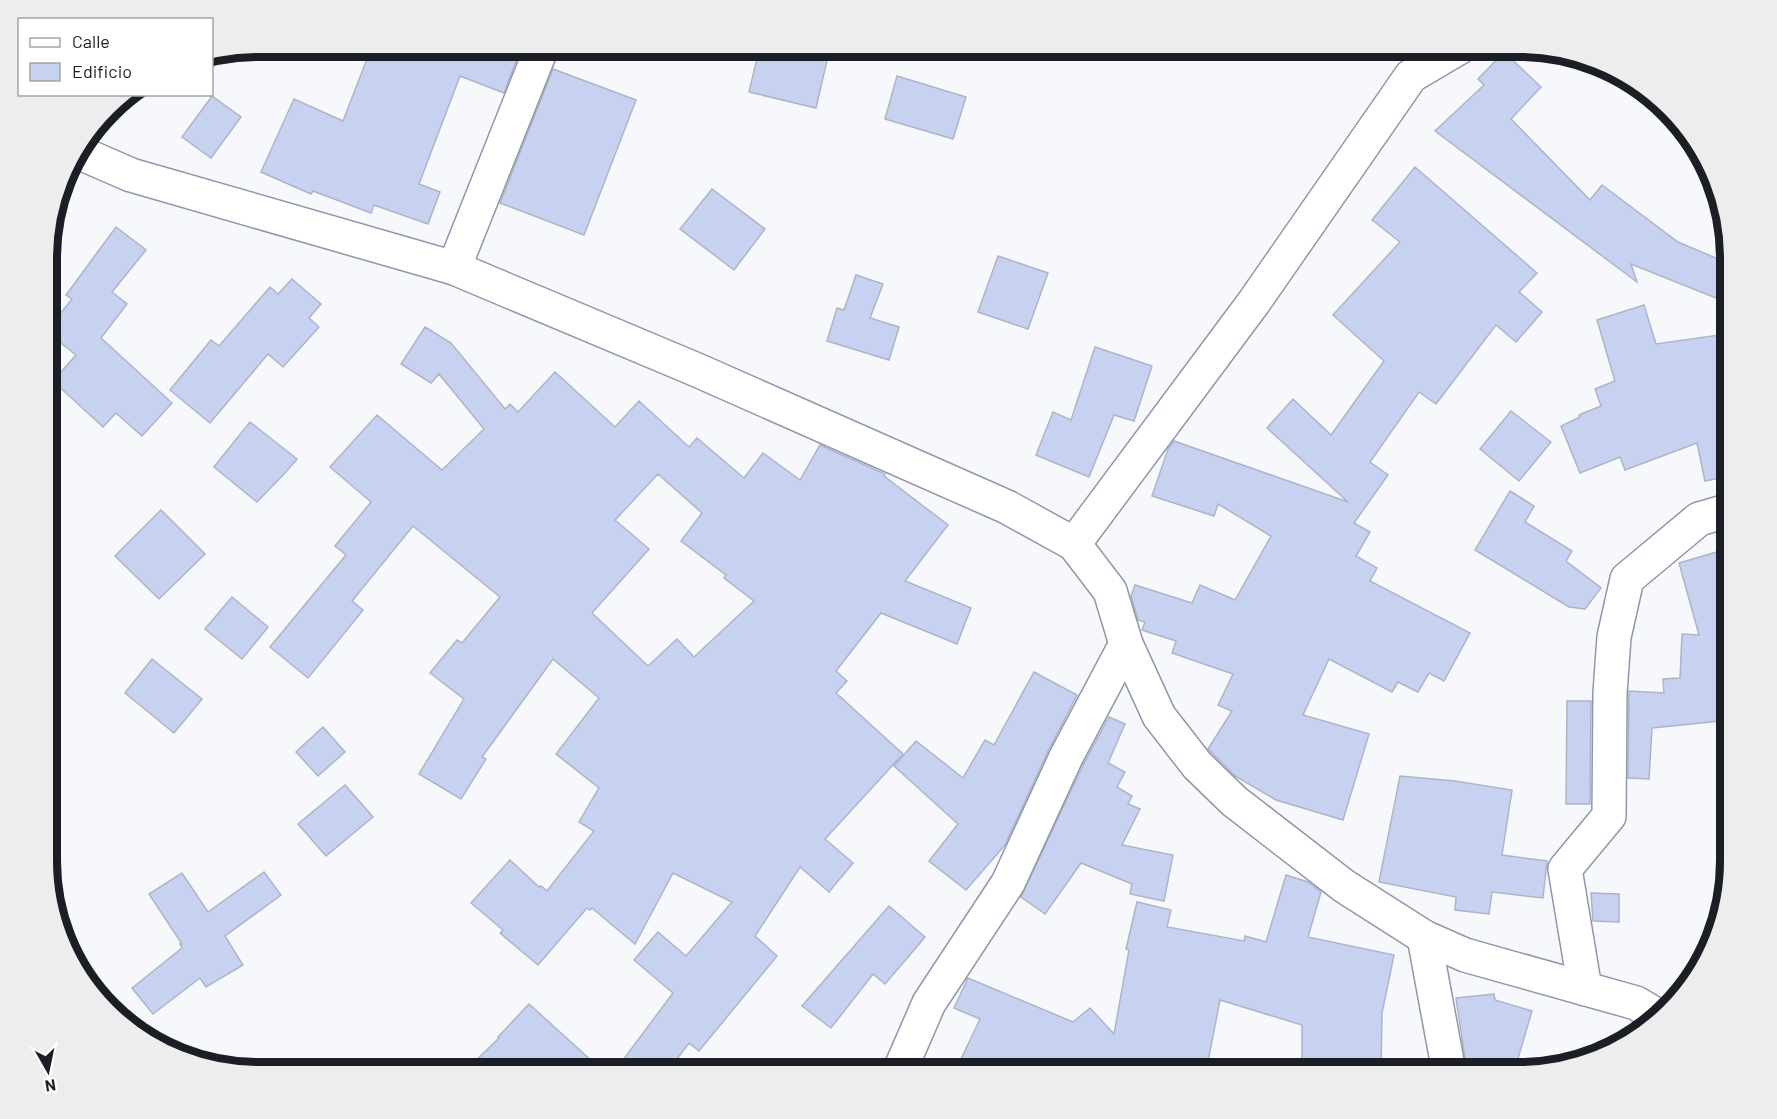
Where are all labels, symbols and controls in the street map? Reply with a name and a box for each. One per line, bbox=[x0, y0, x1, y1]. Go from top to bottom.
legend bbox=[18, 18, 213, 96]
text: Calle bbox=[72, 30, 110, 52]
text: Edificio bbox=[72, 60, 132, 82]
north arrow bbox=[18, 1041, 78, 1101]
text: N bbox=[44, 1076, 57, 1097]

